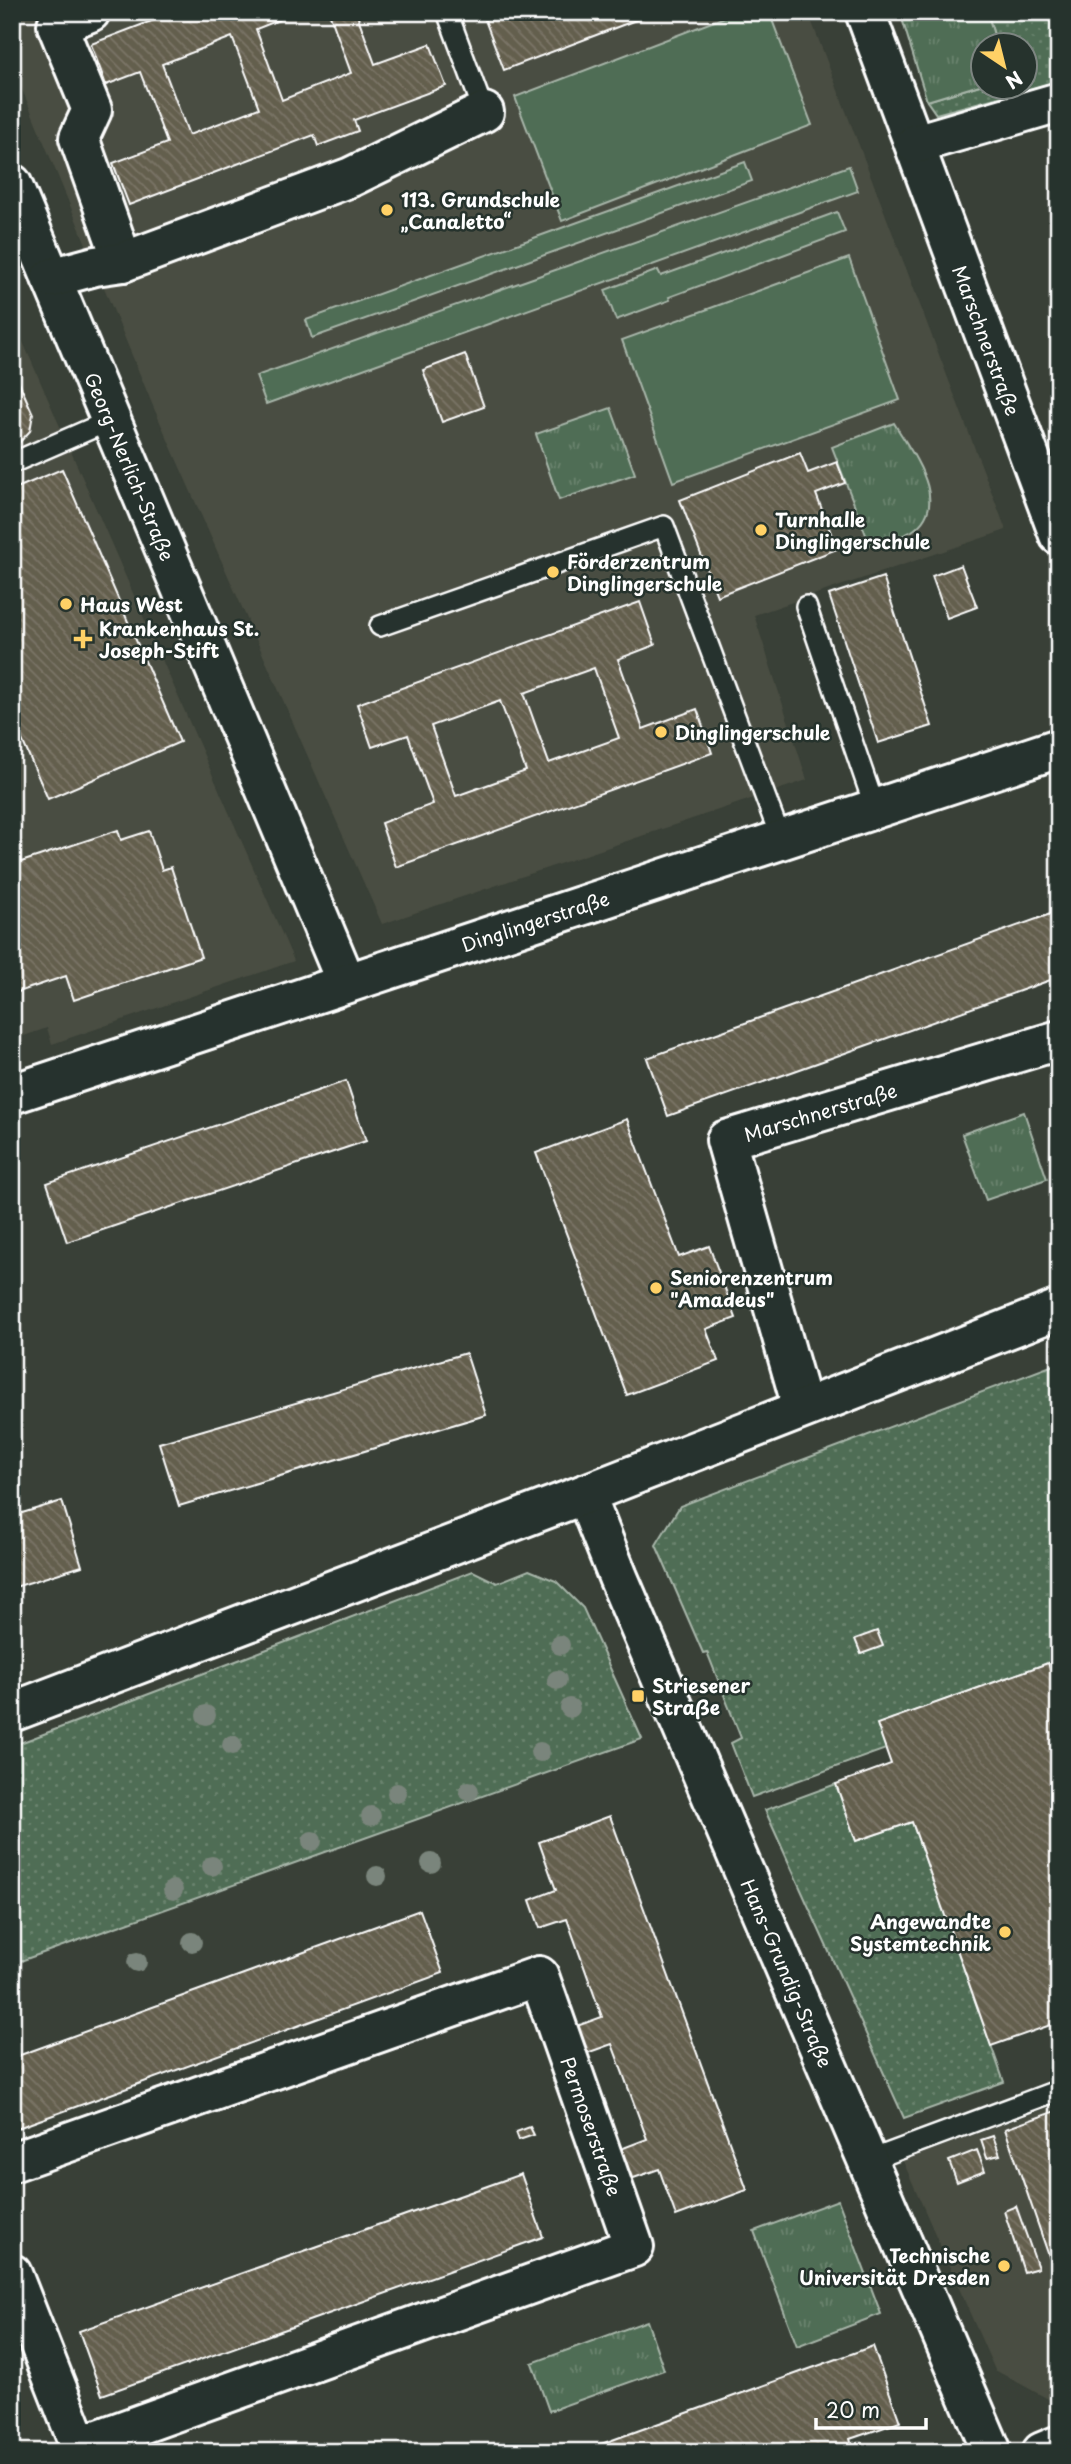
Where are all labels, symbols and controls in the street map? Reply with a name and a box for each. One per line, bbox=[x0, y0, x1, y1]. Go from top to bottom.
north arrow bbox=[970, 32, 1040, 102]
text: N bbox=[1000, 65, 1029, 97]
place label: 113. Grundschule „Canaletto“ bbox=[401, 185, 560, 235]
marker: 113. Grundschule „Canaletto“ bbox=[379, 202, 395, 218]
street label: Marschnerstraße bbox=[946, 261, 1027, 419]
street label: Georg-Nerlich-Straße bbox=[78, 368, 182, 565]
place label: Turnhalle Dinglingerschule bbox=[775, 505, 930, 555]
marker: Turnhalle Dinglingerschule bbox=[753, 522, 769, 538]
place label: Förderzentrum Dinglingerschule bbox=[567, 547, 722, 597]
marker: Förderzentrum Dinglingerschule bbox=[545, 564, 561, 580]
place label: Haus West bbox=[80, 590, 183, 618]
marker: Haus West bbox=[58, 596, 74, 612]
place label: Krankenhaus St. Joseph-Stift bbox=[99, 614, 259, 664]
marker: Krankenhaus St. Joseph-Stift bbox=[73, 629, 93, 649]
place label: Dinglingerschule bbox=[675, 718, 830, 746]
marker: Dinglingerschule bbox=[653, 724, 669, 740]
street label: Dinglingerstraße bbox=[458, 884, 613, 959]
street label: Marschnerstraße bbox=[740, 1076, 900, 1148]
place label: Seniorenzentrum "Amadeus" bbox=[670, 1263, 833, 1313]
marker: Seniorenzentrum "Amadeus" bbox=[648, 1280, 664, 1296]
place label: Striesener Straße bbox=[652, 1671, 750, 1721]
marker: Striesener Straße bbox=[630, 1688, 646, 1704]
street label: Hans-Grundig-Straße bbox=[735, 1874, 840, 2072]
place label: Angewandte Systemtechnik bbox=[850, 1907, 991, 1957]
marker: Angewandte Systemtechnik bbox=[997, 1924, 1013, 1940]
street label: Permoserstraße bbox=[554, 2053, 629, 2200]
place label: Technische Universität Dresden bbox=[799, 2241, 990, 2291]
marker: Technische Universität Dresden bbox=[996, 2258, 1012, 2274]
scale bar bbox=[816, 2387, 926, 2431]
text: 20 m bbox=[826, 2393, 880, 2425]

